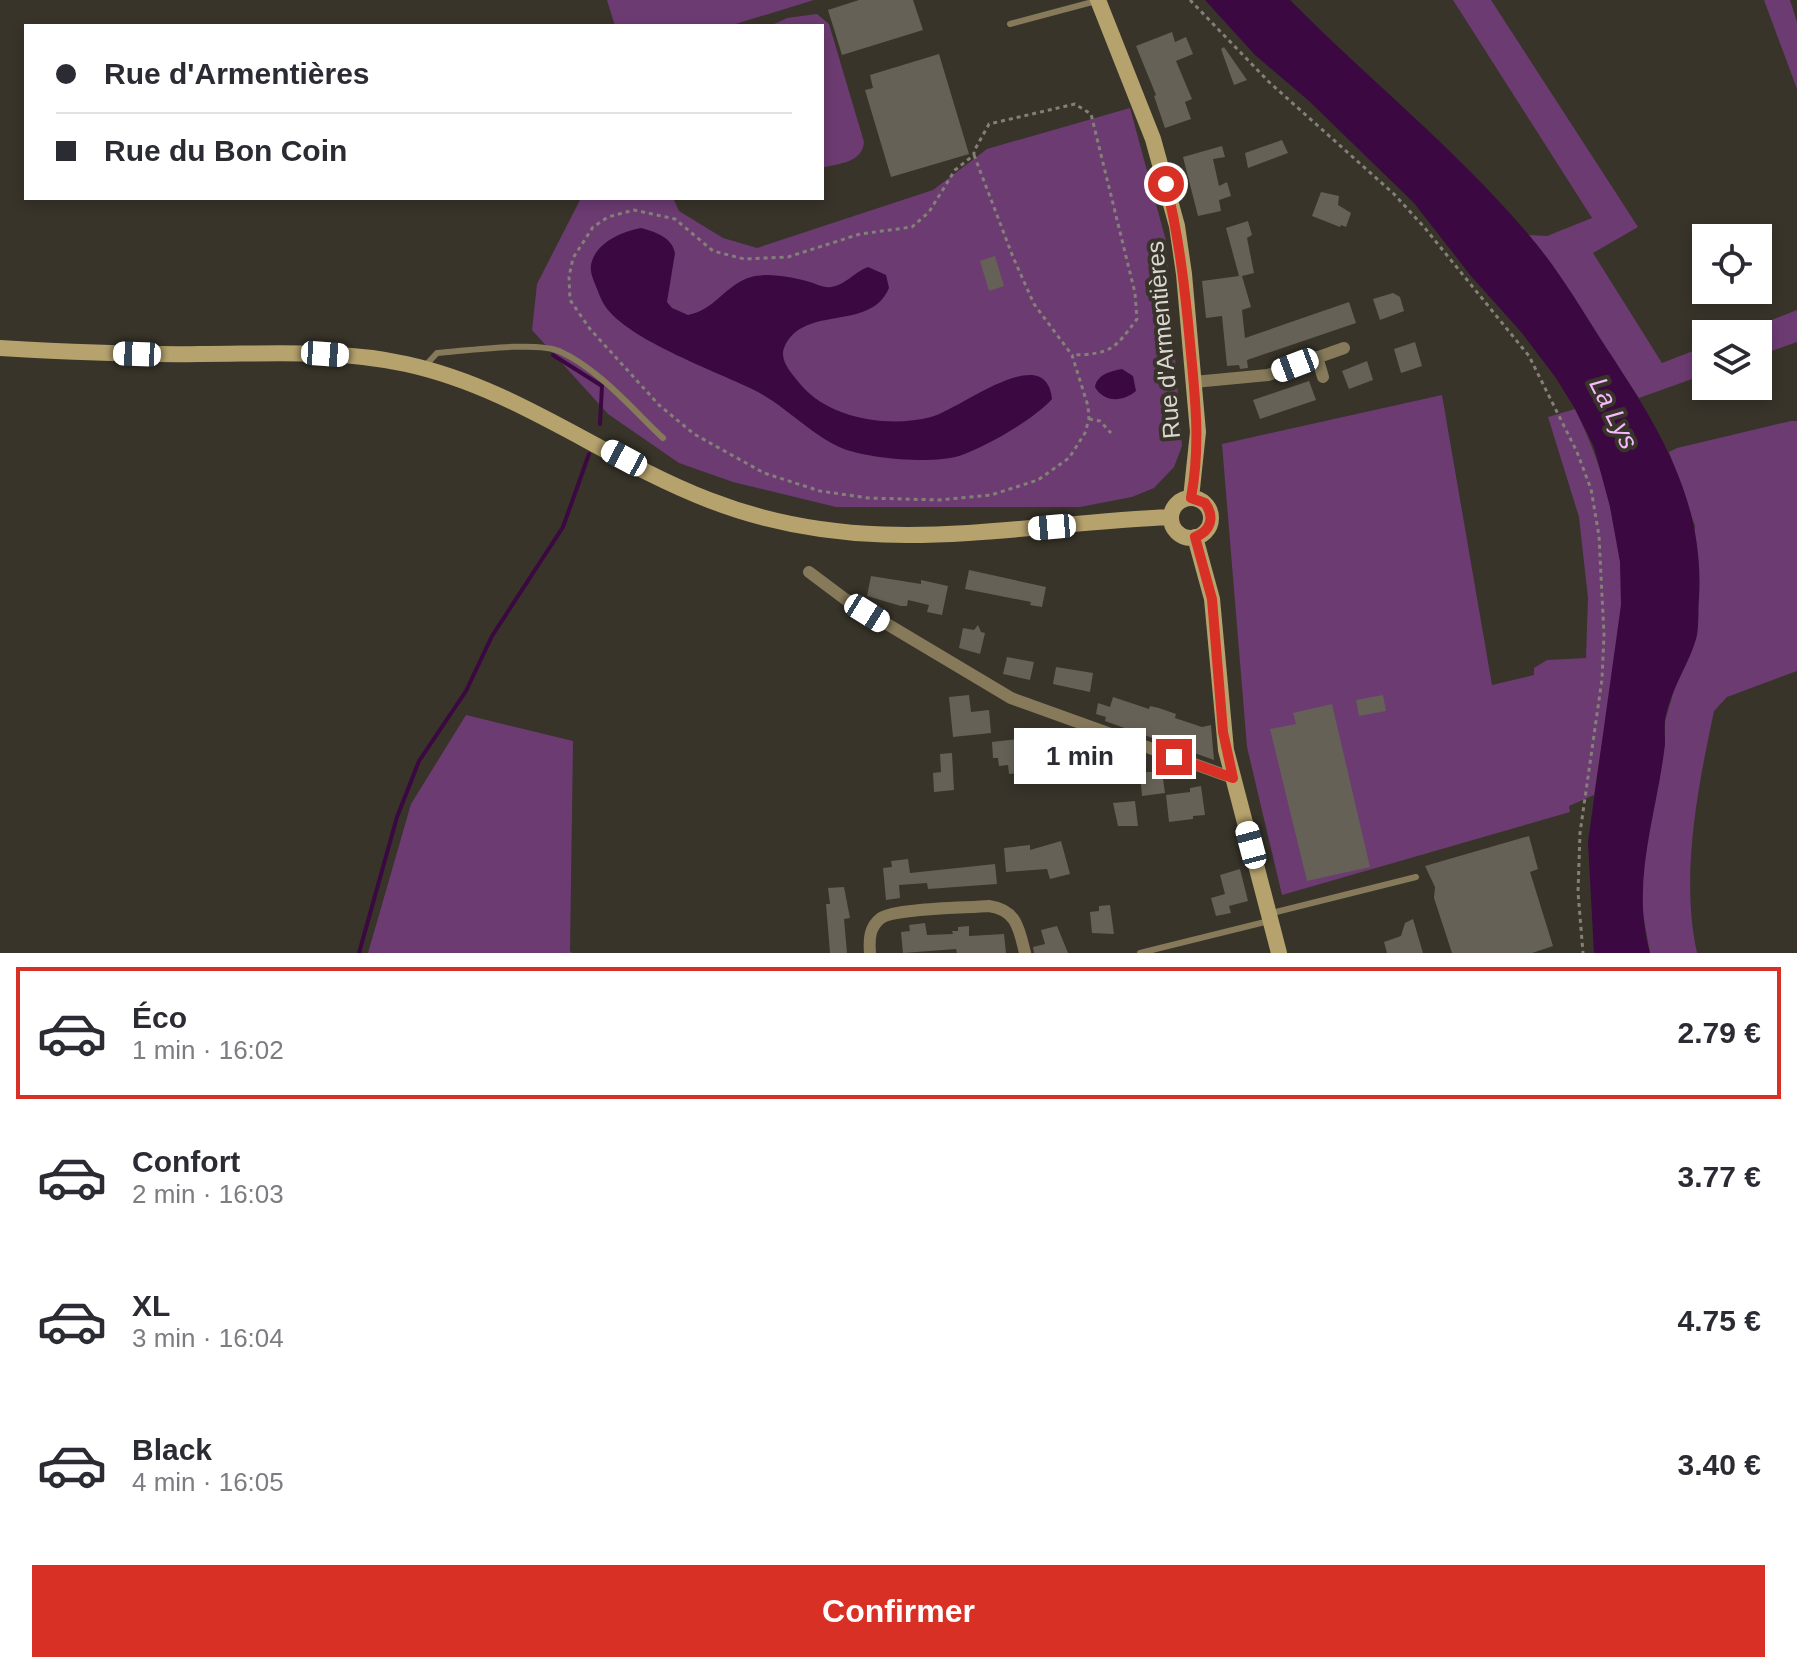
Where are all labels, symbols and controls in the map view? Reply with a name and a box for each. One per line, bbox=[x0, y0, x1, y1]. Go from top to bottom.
text: Rue d'Armentières bbox=[104, 57, 370, 90]
text: Rue du Bon Coin bbox=[104, 134, 347, 167]
route start bbox=[1148, 166, 1184, 202]
map controls bbox=[1692, 224, 1772, 400]
button: locate bbox=[1692, 224, 1772, 304]
street label: Rue d'Armentières bbox=[1141, 240, 1185, 440]
button: layers bbox=[1692, 320, 1772, 400]
car bbox=[300, 340, 350, 368]
car bbox=[113, 341, 161, 367]
car bbox=[1268, 345, 1322, 385]
water label: La Lys bbox=[1583, 372, 1645, 454]
car bbox=[597, 436, 651, 480]
car bbox=[1027, 513, 1077, 541]
car bbox=[840, 590, 894, 636]
callout: 1 min bbox=[1014, 729, 1146, 785]
route end bbox=[1156, 739, 1192, 775]
text: 1 min bbox=[1046, 741, 1114, 771]
car bbox=[1233, 819, 1269, 871]
icon: car bbox=[36, 997, 108, 1069]
text: Éco bbox=[132, 1001, 187, 1034]
text: 2.79 € bbox=[1678, 1016, 1761, 1049]
text: 1 min · 16:02 bbox=[132, 1035, 284, 1065]
icon: car bbox=[36, 1141, 108, 1213]
text: Confort bbox=[132, 1145, 240, 1178]
text: 3.77 € bbox=[1678, 1160, 1761, 1193]
text: 2 min · 16:03 bbox=[132, 1179, 284, 1209]
icon: car bbox=[36, 1285, 108, 1357]
text: XL bbox=[132, 1289, 170, 1322]
text: 4.75 € bbox=[1678, 1304, 1761, 1337]
text: 3 min · 16:04 bbox=[132, 1323, 284, 1353]
icon: car bbox=[36, 1429, 108, 1501]
text: Black bbox=[132, 1433, 212, 1466]
text: 3.40 € bbox=[1678, 1448, 1761, 1481]
text: 4 min · 16:05 bbox=[132, 1467, 284, 1497]
button: Confirmer bbox=[32, 1565, 1765, 1657]

